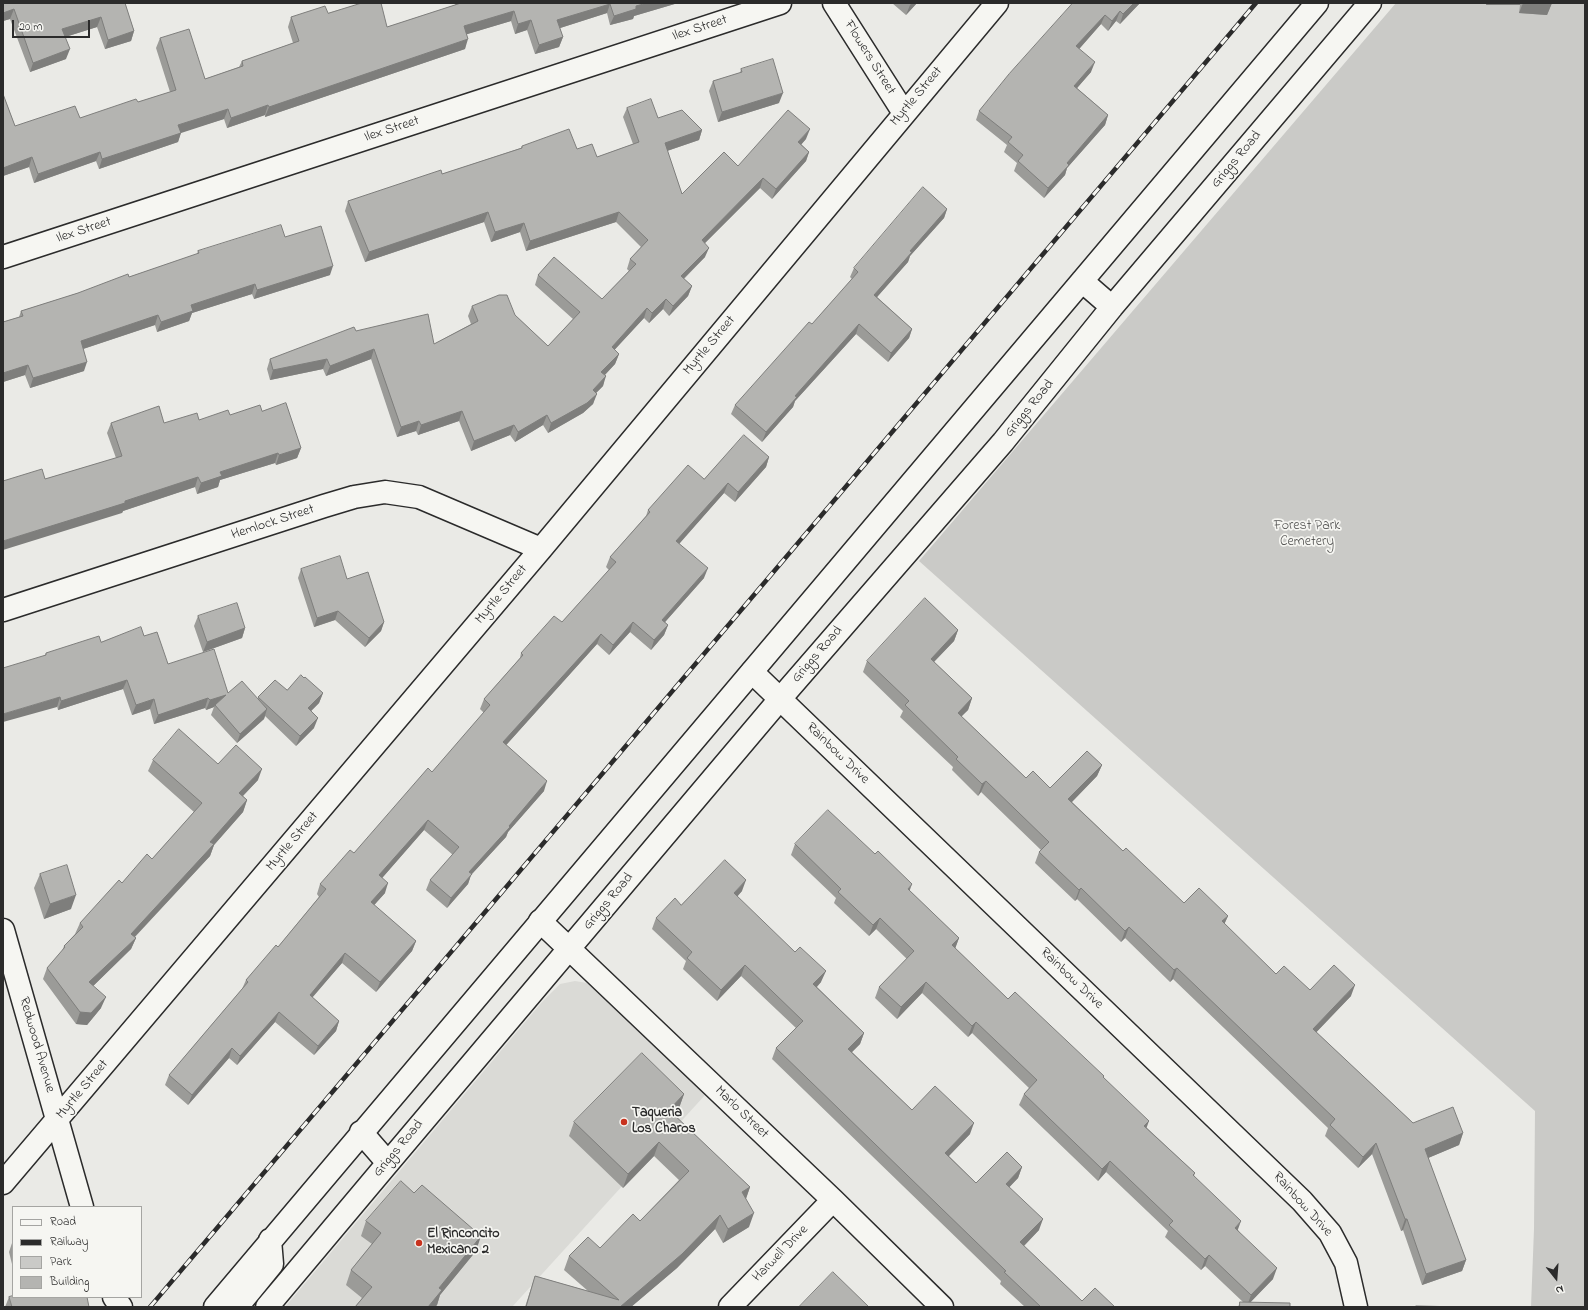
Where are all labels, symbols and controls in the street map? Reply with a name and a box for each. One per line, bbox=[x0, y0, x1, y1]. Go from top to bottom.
scale bar bbox=[14, 12, 92, 38]
street label: Ilex Street bbox=[670, 12, 730, 46]
text: 20 m bbox=[19, 18, 42, 36]
street label: Flowers Street bbox=[840, 18, 898, 98]
street label: Myrtle Street bbox=[887, 64, 947, 130]
street label: Ilex Street bbox=[362, 113, 422, 147]
street label: Griggs Road bbox=[1208, 128, 1266, 192]
street label: Ilex Street bbox=[54, 214, 114, 248]
street label: Myrtle Street bbox=[680, 313, 740, 379]
street label: Griggs Road bbox=[1002, 377, 1058, 441]
street label: Hemlock Street bbox=[229, 502, 317, 544]
park label: Forest Park Cemetery bbox=[1274, 519, 1340, 552]
street label: Myrtle Street bbox=[472, 562, 532, 628]
street label: Griggs Road bbox=[789, 623, 847, 687]
street label: Rainbow Drive bbox=[802, 720, 872, 788]
street label: Myrtle Street bbox=[263, 809, 323, 875]
street label: Griggs Road bbox=[580, 870, 638, 934]
street label: Rainbow Drive bbox=[1036, 945, 1106, 1013]
street label: Redwood Avenue bbox=[14, 995, 58, 1095]
street label: Myrtle Street bbox=[53, 1057, 113, 1123]
street label: Marlo Street bbox=[710, 1083, 772, 1143]
place label: Taqueria Los Charos bbox=[632, 1106, 696, 1138]
street label: Griggs Road bbox=[370, 1117, 428, 1181]
marker: Taqueria Los Charos bbox=[619, 1117, 629, 1127]
street label: Rainbow Drive bbox=[1269, 1169, 1335, 1241]
legend bbox=[12, 1206, 142, 1298]
text: Road bbox=[50, 1213, 76, 1231]
street label: Harwell Drive bbox=[750, 1222, 812, 1286]
place label: El Rinconcito Mexicano 2 bbox=[427, 1227, 500, 1260]
text: Railway bbox=[50, 1233, 88, 1251]
marker: El Rinconcito Mexicano 2 bbox=[414, 1238, 424, 1248]
text: Park bbox=[50, 1253, 72, 1271]
north arrow bbox=[1536, 1258, 1576, 1298]
text: Building bbox=[50, 1273, 89, 1291]
text: N bbox=[1554, 1281, 1565, 1298]

